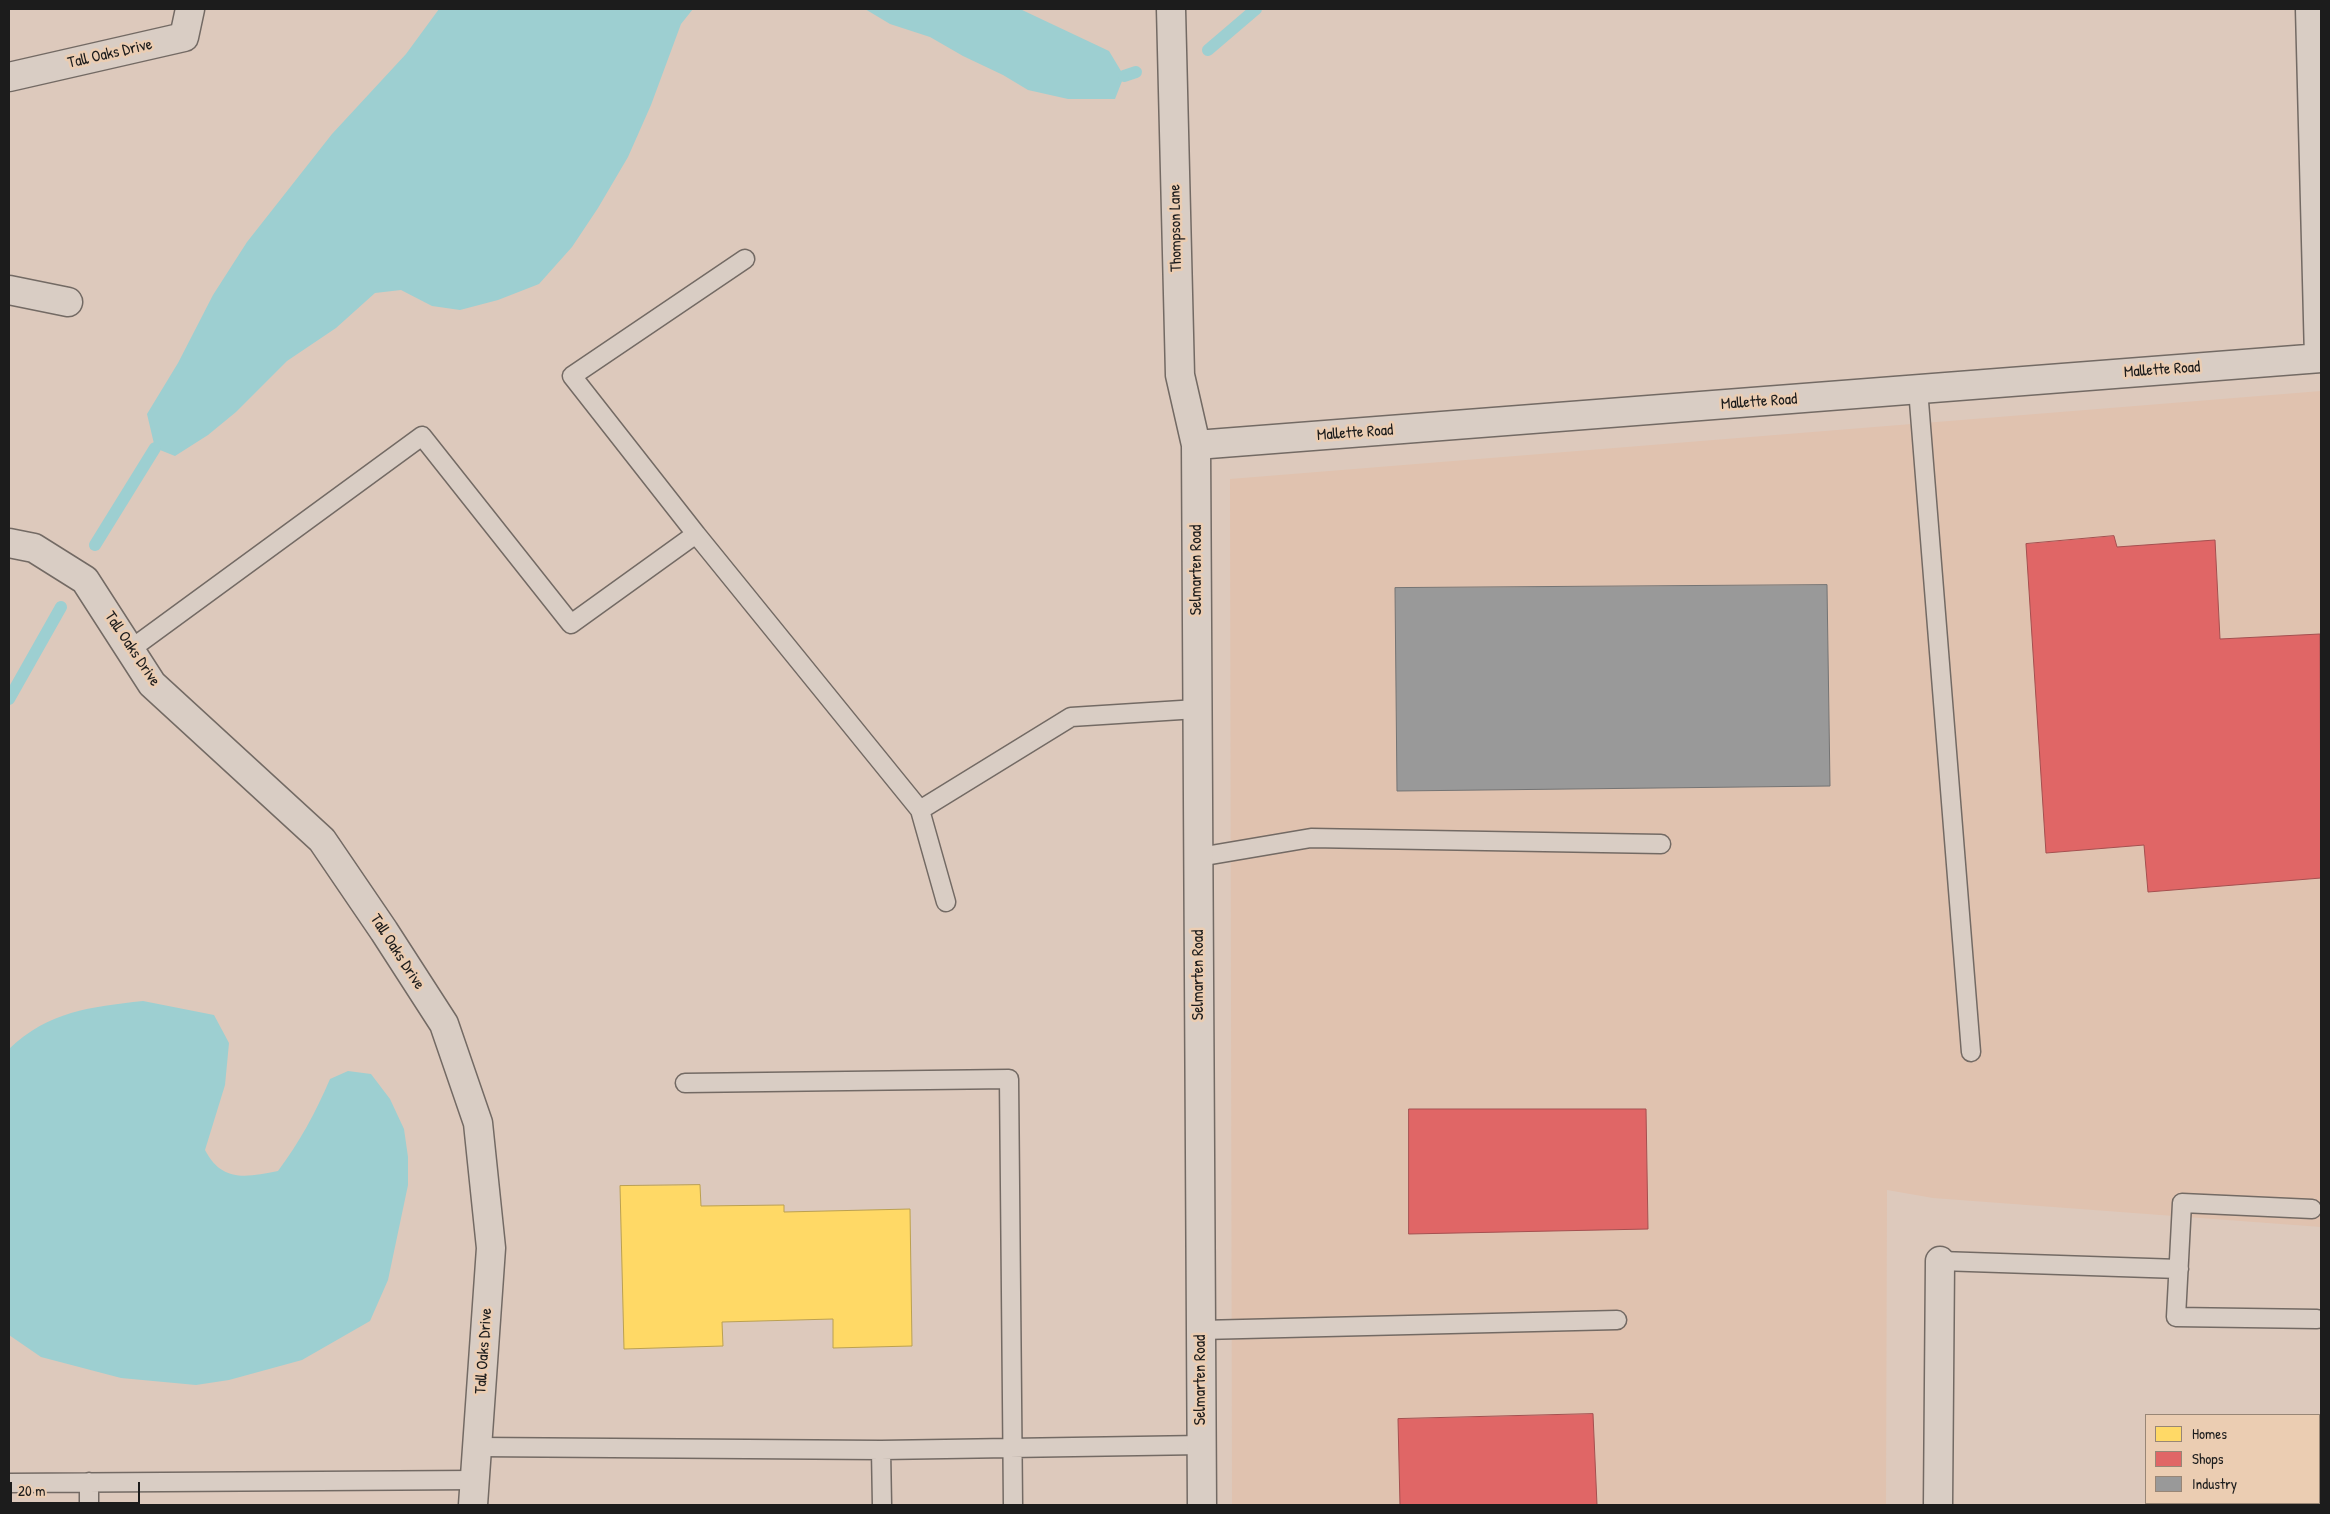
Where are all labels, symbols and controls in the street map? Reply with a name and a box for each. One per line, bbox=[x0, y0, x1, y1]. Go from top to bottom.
street label: Tall Oaks Drive bbox=[66, 35, 154, 73]
street label: Thompson Lane bbox=[1166, 184, 1186, 272]
street label: Mallette Road bbox=[2123, 358, 2201, 382]
street label: Mallette Road bbox=[1720, 390, 1798, 414]
street label: Mallette Road bbox=[1316, 421, 1394, 445]
street label: Selmarten Road bbox=[1187, 525, 1207, 615]
street label: Tall Oaks Drive bbox=[100, 608, 164, 690]
street label: Tall Oaks Drive bbox=[366, 911, 428, 993]
street label: Selmarten Road bbox=[1189, 930, 1209, 1020]
street label: Tall Oaks Drive bbox=[471, 1307, 497, 1395]
street label: Selmarten Road bbox=[1191, 1335, 1211, 1425]
legend bbox=[2145, 1414, 2320, 1504]
text: Homes bbox=[2192, 1423, 2227, 1444]
text: Shops bbox=[2192, 1448, 2223, 1469]
scale bar bbox=[12, 1472, 142, 1504]
text: Industry bbox=[2192, 1473, 2237, 1494]
text: 20 m bbox=[18, 1480, 45, 1501]

